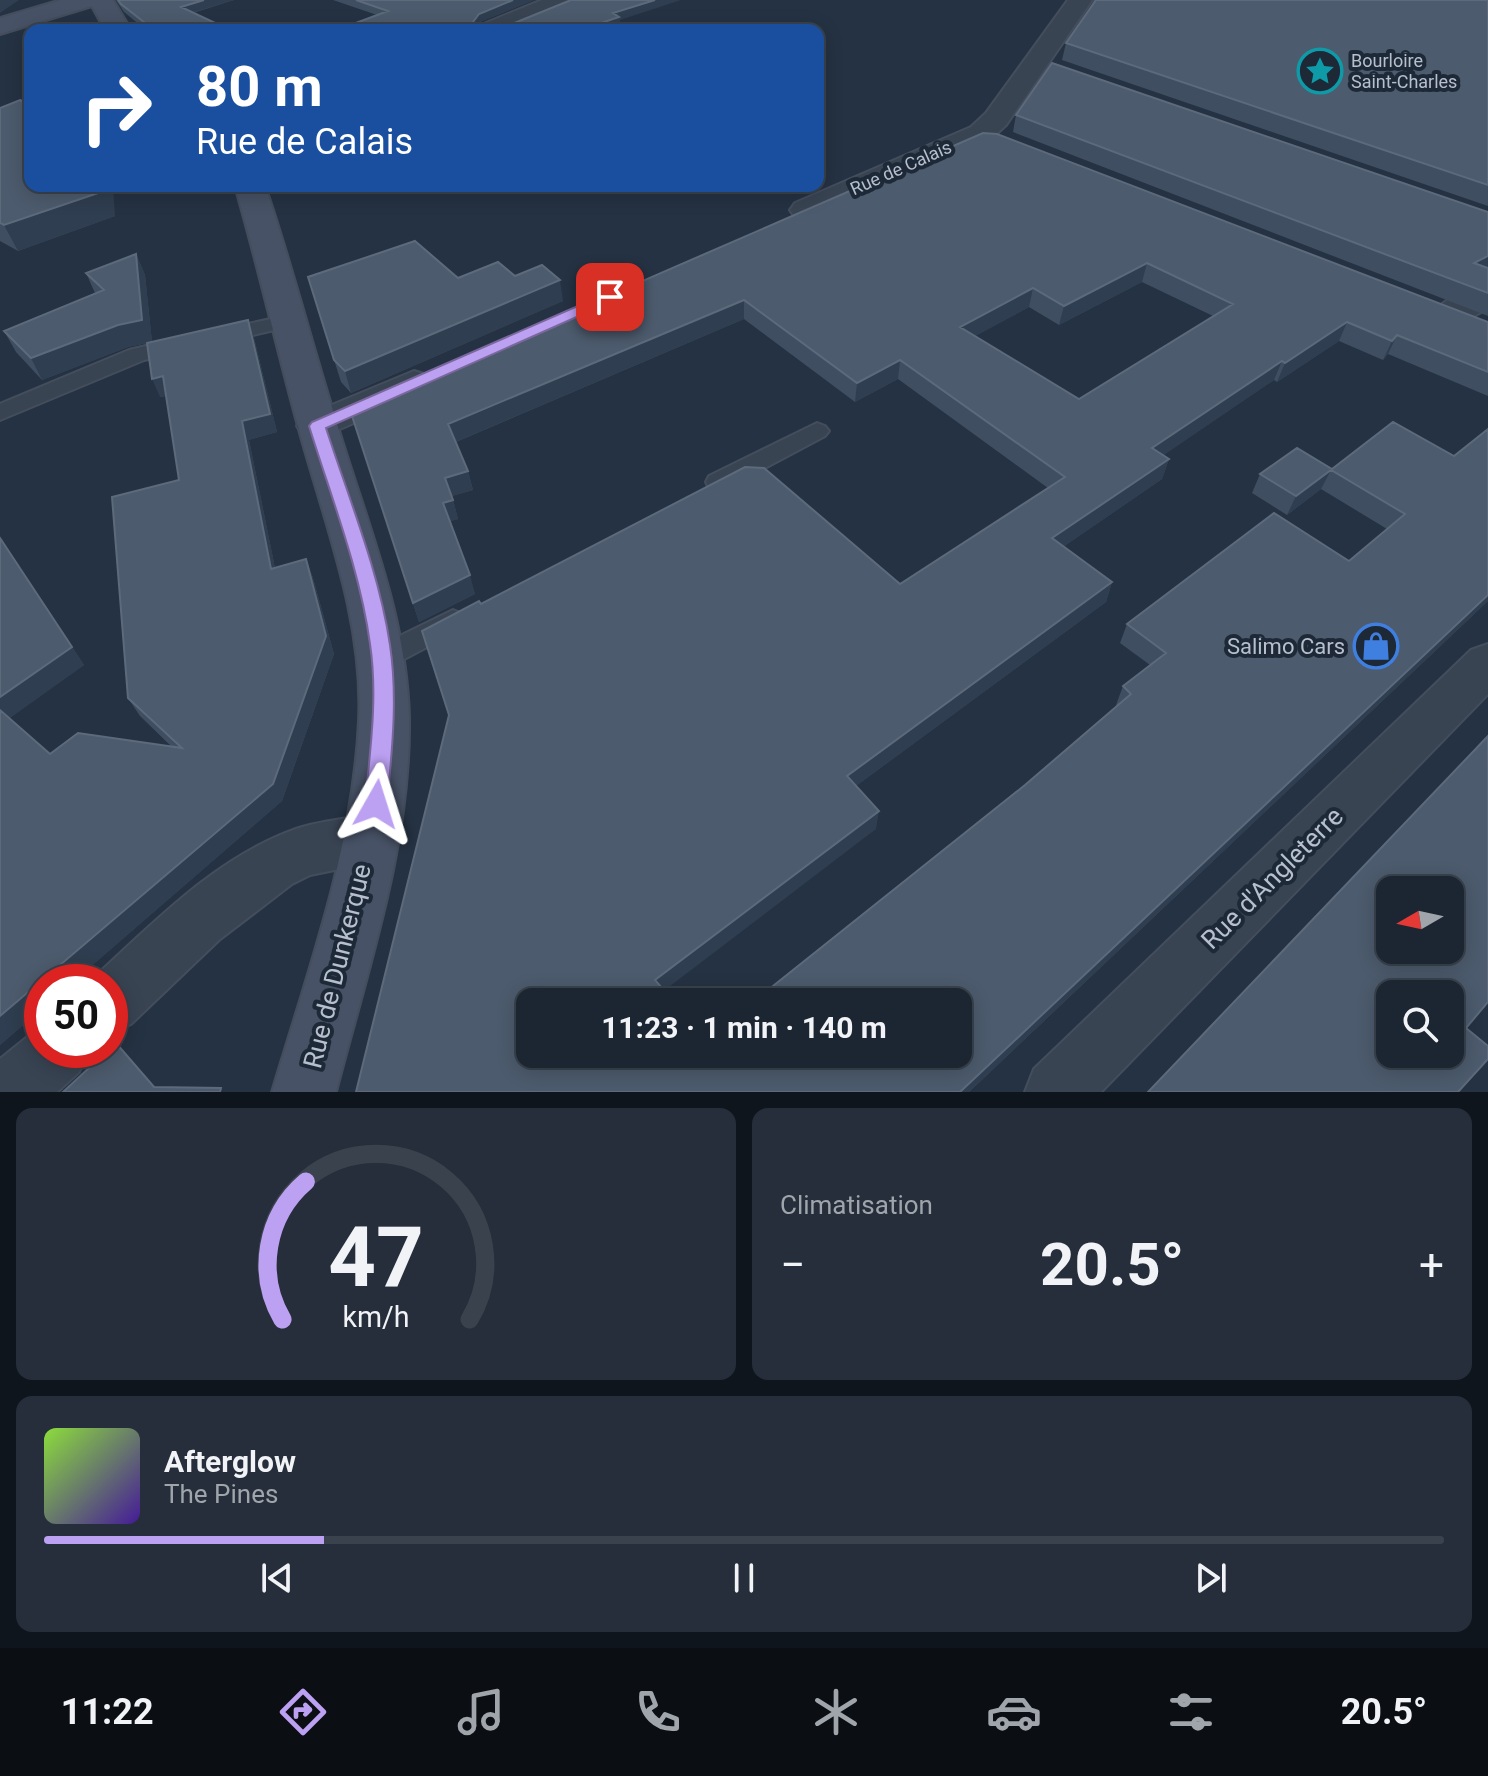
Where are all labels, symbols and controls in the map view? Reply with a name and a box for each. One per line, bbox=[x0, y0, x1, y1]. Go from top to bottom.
place icon: Bourloire Saint-Charles bbox=[1296, 47, 1344, 95]
place label: Bourloire Saint-Charles bbox=[1351, 50, 1457, 92]
text: 80 m bbox=[196, 54, 323, 120]
icon: right bbox=[64, 56, 168, 160]
text: Rue de Calais bbox=[196, 121, 413, 163]
street label: Rue de Calais bbox=[847, 136, 955, 199]
pin bbox=[576, 263, 644, 331]
icon: arrive bbox=[588, 275, 632, 319]
shop icon: Salimo Cars bbox=[1352, 622, 1400, 670]
place label: Salimo Cars bbox=[1227, 634, 1345, 659]
position arrow bbox=[334, 762, 418, 846]
street label: Rue d'Angleterre bbox=[1195, 801, 1349, 955]
street label: Rue de Dunkerque bbox=[297, 861, 377, 1071]
north arrow bbox=[1376, 876, 1464, 964]
map controls bbox=[1376, 876, 1464, 1068]
speed limit sign: 50 bbox=[24, 964, 128, 1068]
button: search bbox=[1376, 980, 1464, 1068]
text: 11:23 · 1 min · 140 m bbox=[601, 1010, 887, 1045]
text: Climatisation bbox=[780, 1190, 933, 1220]
text: 47 bbox=[328, 1209, 424, 1306]
text: 20.5° bbox=[1040, 1229, 1184, 1300]
text: − bbox=[780, 1239, 805, 1291]
text: + bbox=[1419, 1239, 1444, 1291]
text: km/h bbox=[342, 1300, 410, 1334]
text: Afterglow bbox=[164, 1444, 296, 1479]
text: The Pines bbox=[164, 1479, 278, 1509]
icon: previous bbox=[255, 1556, 299, 1600]
icon: pause bbox=[722, 1556, 766, 1600]
icon: next bbox=[1189, 1556, 1233, 1600]
icon: directions bbox=[275, 1684, 331, 1740]
icon: music bbox=[453, 1684, 509, 1740]
icon: phone bbox=[630, 1684, 686, 1740]
icon: climate bbox=[808, 1684, 864, 1740]
icon: car bbox=[986, 1684, 1042, 1740]
icon: filters bbox=[1163, 1684, 1219, 1740]
text: 11:22 bbox=[61, 1691, 154, 1733]
text: 20.5° bbox=[1341, 1691, 1427, 1733]

